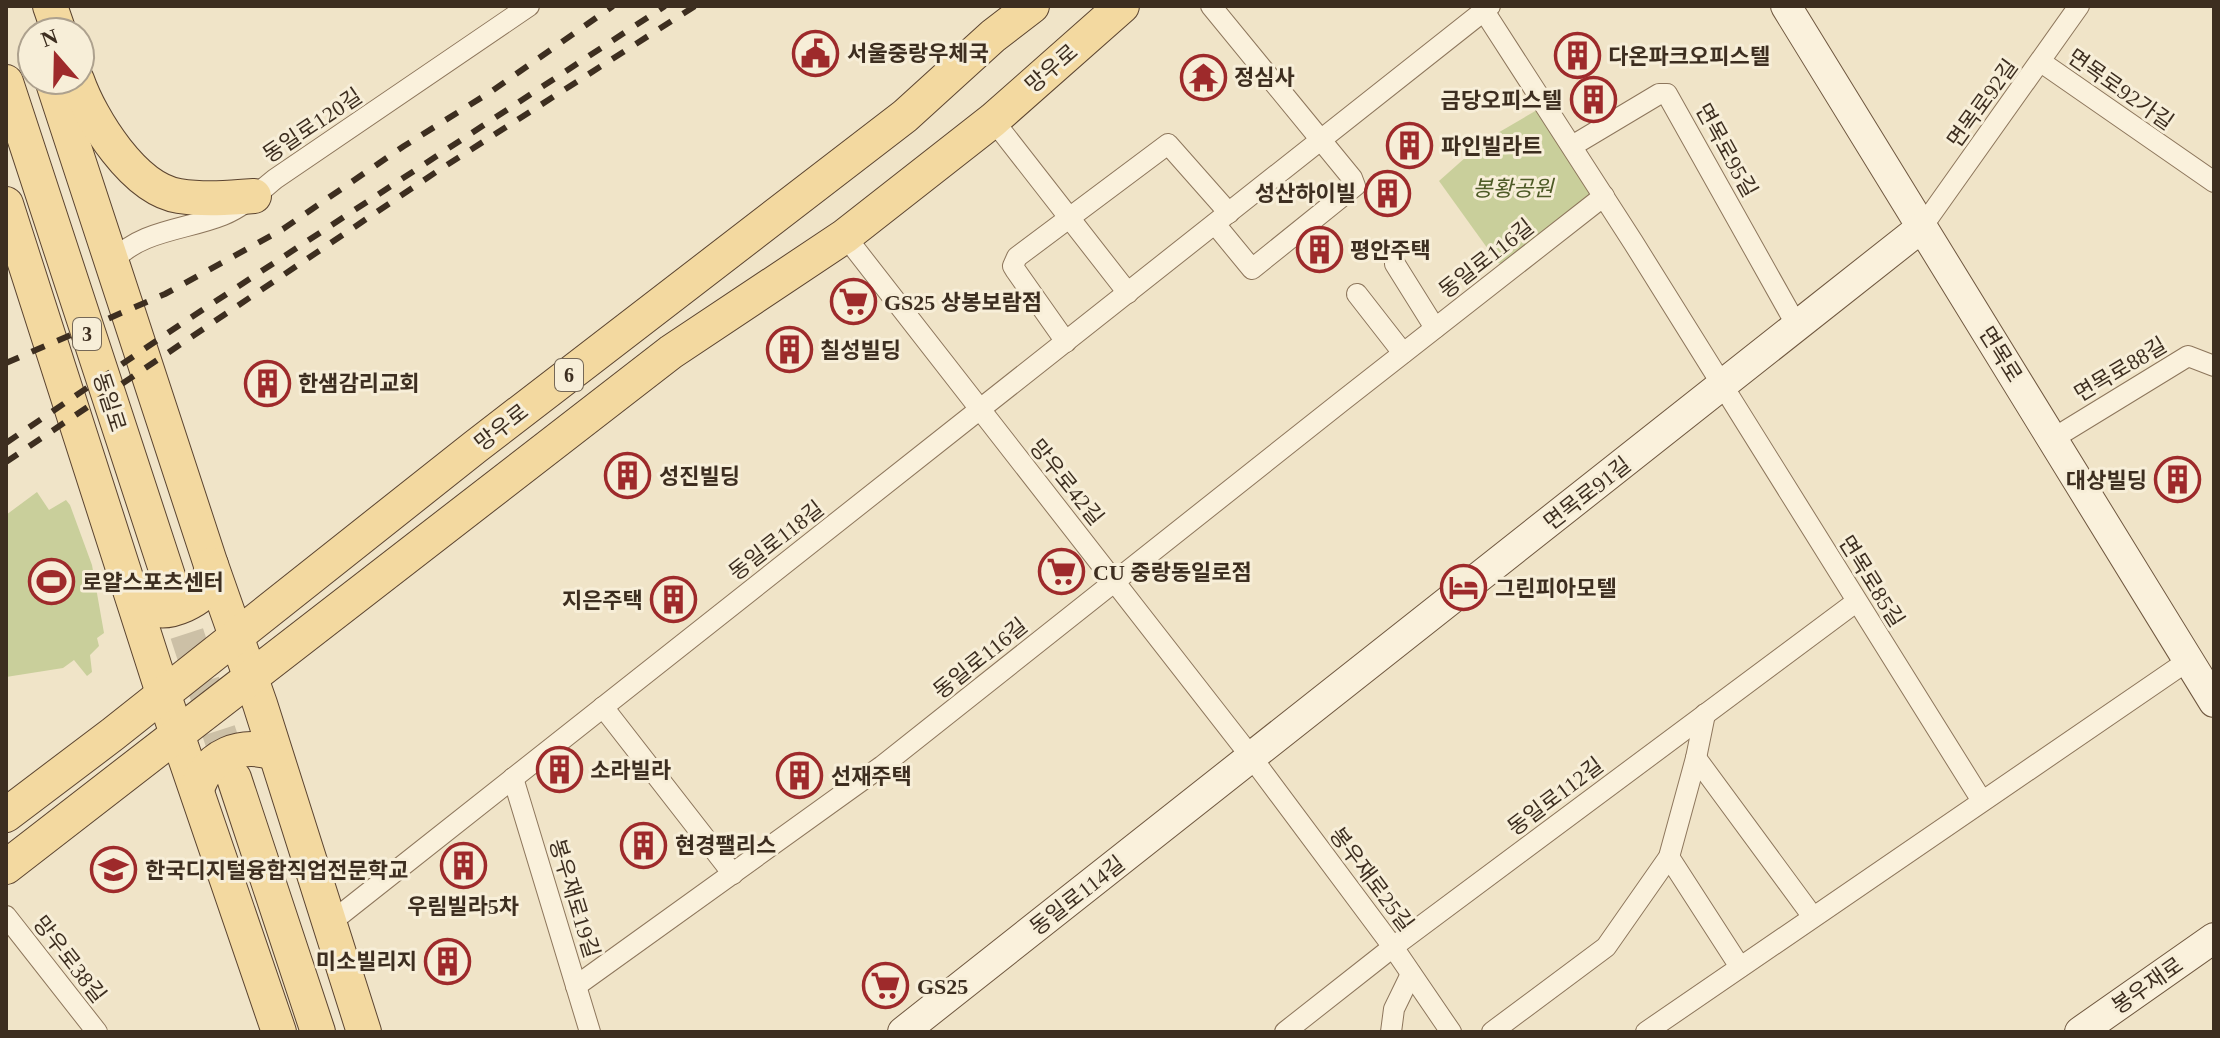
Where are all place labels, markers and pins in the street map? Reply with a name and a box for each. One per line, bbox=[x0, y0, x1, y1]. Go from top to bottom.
public building icon: 서울중랑우체국 bbox=[792, 29, 840, 77]
building icon: 다온파크오피스텔 bbox=[1553, 32, 1601, 80]
place label: 서울중랑우체국 bbox=[847, 41, 989, 66]
place label: 다온파크오피스텔 bbox=[1608, 44, 1770, 69]
temple icon: 정심사 bbox=[1179, 53, 1227, 101]
place label: 정심사 bbox=[1234, 65, 1295, 90]
building icon: 금당오피스텔 bbox=[1569, 76, 1617, 124]
place label: 금당오피스텔 bbox=[1441, 88, 1562, 113]
building icon: 파인빌라트 bbox=[1386, 122, 1434, 170]
place label: 파인빌라트 bbox=[1441, 134, 1542, 159]
building icon: 성산하이빌 bbox=[1363, 169, 1411, 217]
place label: 성산하이빌 bbox=[1255, 181, 1356, 206]
building icon: 평안주택 bbox=[1295, 226, 1343, 274]
place label: 평안주택 bbox=[1350, 238, 1431, 263]
supermarket icon: GS25 상봉보람점 bbox=[829, 278, 877, 326]
place label: GS25 상봉보람점 bbox=[884, 290, 1042, 315]
building icon: 칠성빌딩 bbox=[765, 326, 813, 374]
place label: 칠성빌딩 bbox=[820, 338, 901, 363]
building icon: 한샘감리교회 bbox=[243, 359, 291, 407]
place label: 한샘감리교회 bbox=[298, 371, 419, 396]
building icon: 성진빌딩 bbox=[604, 452, 652, 500]
building icon: 대상빌딩 bbox=[2154, 456, 2202, 504]
place label: 성진빌딩 bbox=[659, 464, 740, 489]
place label: 대상빌딩 bbox=[2066, 468, 2147, 493]
supermarket icon: CU 중랑동일로점 bbox=[1038, 548, 1086, 596]
sports icon: 로얄스포츠센터 bbox=[27, 558, 75, 606]
place label: CU 중랑동일로점 bbox=[1093, 560, 1252, 585]
hotel icon: 그린피아모텔 bbox=[1440, 564, 1488, 612]
place label: 로얄스포츠센터 bbox=[82, 570, 224, 595]
building icon: 지은주택 bbox=[650, 576, 698, 624]
place label: 그린피아모텔 bbox=[1495, 576, 1616, 601]
place label: 지은주택 bbox=[562, 588, 643, 613]
building icon: 소라빌라 bbox=[535, 746, 583, 794]
building icon: 선재주택 bbox=[776, 752, 824, 800]
place label: 소라빌라 bbox=[590, 758, 671, 783]
place label: 선재주택 bbox=[831, 764, 912, 789]
building icon: 현경팰리스 bbox=[620, 821, 668, 869]
place label: 현경팰리스 bbox=[675, 833, 776, 858]
building icon: 우림빌라5차 bbox=[439, 841, 487, 889]
school or university icon: 한국디지털융합직업전문학교 bbox=[90, 846, 138, 894]
place label: 한국디지털융합직업전문학교 bbox=[145, 858, 408, 883]
place label: 우림빌라5차 bbox=[407, 894, 519, 919]
building icon: 미소빌리지 bbox=[424, 937, 472, 985]
place label: 미소빌리지 bbox=[316, 949, 417, 974]
supermarket icon: GS25 bbox=[862, 962, 910, 1010]
place label: GS25 bbox=[917, 974, 968, 999]

